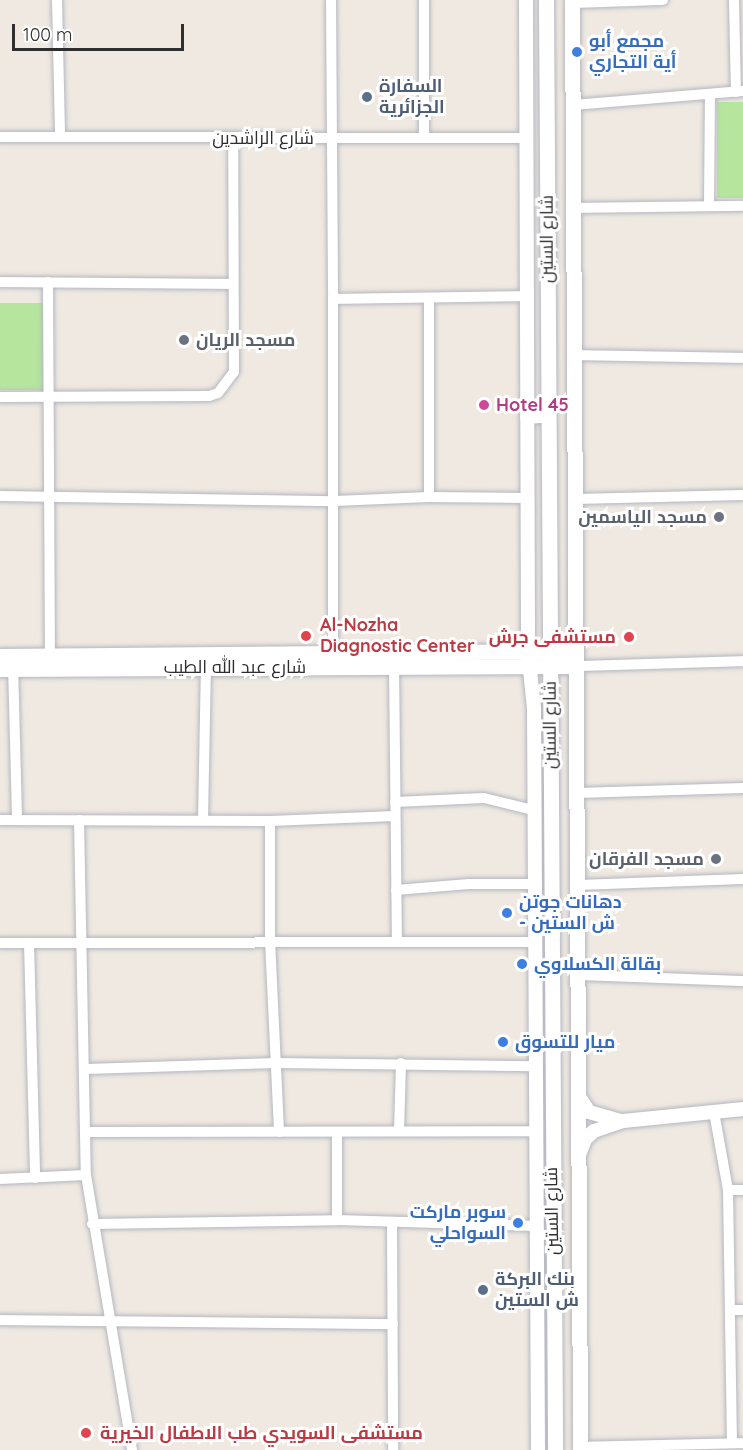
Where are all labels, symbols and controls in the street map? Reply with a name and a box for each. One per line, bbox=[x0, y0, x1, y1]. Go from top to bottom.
scale bar bbox=[15, 12, 188, 50]
text: 100 m bbox=[23, 23, 72, 46]
place label: مجمع أبو أية التجاري bbox=[589, 31, 676, 74]
marker: مجمع أبو أية التجاري bbox=[570, 45, 584, 59]
place label: السفارة الجزائرية bbox=[379, 76, 445, 118]
marker: السفارة الجزائرية bbox=[360, 90, 374, 104]
street label: شارع الراشدين bbox=[212, 127, 314, 149]
street label: شارع الستين bbox=[536, 195, 558, 283]
place label: مسجد الريان bbox=[196, 329, 295, 351]
marker: مسجد الريان bbox=[177, 333, 191, 347]
place label: Hotel 45 bbox=[496, 394, 569, 416]
marker: Hotel 45 bbox=[477, 398, 491, 412]
place label: مسجد الياسمين bbox=[578, 506, 707, 528]
marker: مسجد الياسمين bbox=[712, 510, 726, 524]
place label: Al-Nozha Diagnostic Center bbox=[320, 615, 475, 658]
place label: مستشفى جرش bbox=[489, 626, 616, 648]
marker: Al-Nozha Diagnostic Center bbox=[297, 627, 315, 645]
marker: مستشفى جرش bbox=[620, 628, 638, 646]
street label: شارع عبد الله الطيب bbox=[164, 656, 306, 678]
street label: شارع الستين bbox=[539, 681, 561, 769]
place label: مسجد الفرقان bbox=[589, 848, 704, 870]
marker: مسجد الفرقان bbox=[709, 852, 723, 866]
place label: دهانات جوتن - ش الستين bbox=[519, 892, 622, 934]
marker: دهانات جوتن - ش الستين bbox=[500, 906, 514, 920]
place label: بقالة الكسلاوي bbox=[534, 953, 661, 975]
marker: بقالة الكسلاوي bbox=[515, 957, 529, 971]
place label: ميار للتسوق bbox=[515, 1031, 615, 1053]
marker: ميار للتسوق bbox=[496, 1035, 510, 1049]
street label: شارع الستين bbox=[540, 1167, 564, 1255]
place label: سوبر ماركت السواحلي bbox=[410, 1202, 506, 1244]
marker: سوبر ماركت السواحلي bbox=[511, 1216, 525, 1230]
place label: بنك البركة ش الستين bbox=[495, 1269, 579, 1312]
marker: بنك البركة ش الستين bbox=[476, 1283, 490, 1297]
place label: مستشفى السويدي طب الاطفال الخيرية bbox=[100, 1422, 423, 1444]
marker: مستشفى السويدي طب الاطفال الخيرية bbox=[77, 1424, 95, 1442]

